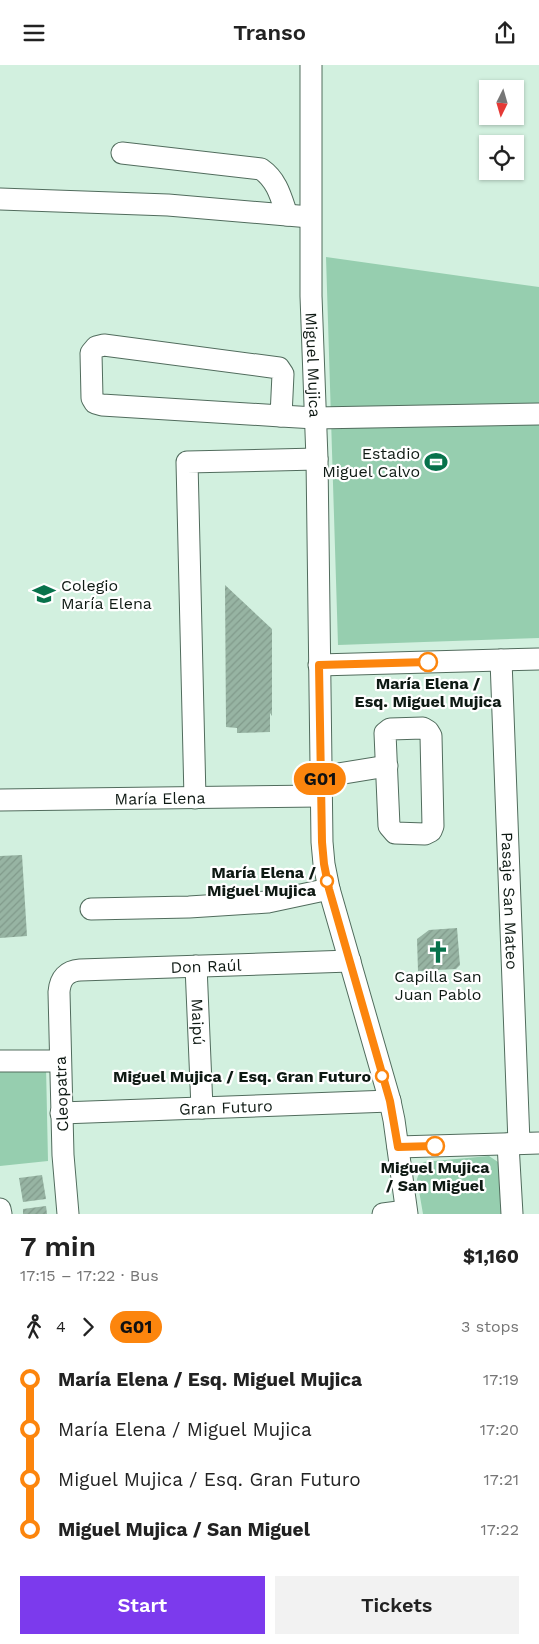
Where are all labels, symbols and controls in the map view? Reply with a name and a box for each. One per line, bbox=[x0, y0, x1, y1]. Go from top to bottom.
icon: menu bbox=[20, 19, 48, 47]
icon: share bbox=[491, 19, 519, 47]
text: Transo bbox=[233, 20, 306, 45]
north arrow bbox=[479, 80, 524, 125]
map controls bbox=[479, 80, 524, 180]
button: locate bbox=[479, 135, 524, 180]
street label: Miguel Mujica bbox=[302, 312, 324, 418]
place label: Estadio Miguel Calvo bbox=[322, 444, 420, 481]
sports icon: Estadio Miguel Calvo bbox=[423, 449, 449, 475]
place label: Colegio María Elena bbox=[61, 576, 152, 613]
school or university icon: Colegio María Elena bbox=[31, 581, 57, 607]
marker: María Elena / Esq. Miguel Mujica bbox=[418, 652, 438, 672]
place label: María Elena / Esq. Miguel Mujica bbox=[355, 674, 502, 711]
line badge: G01 bbox=[291, 763, 349, 795]
text: G01 bbox=[304, 768, 336, 789]
street label: María Elena bbox=[114, 788, 206, 809]
street label: Pasaje San Mateo bbox=[497, 832, 522, 970]
place label: María Elena / Miguel Mujica bbox=[207, 863, 317, 900]
marker: María Elena / Miguel Mujica bbox=[320, 874, 334, 888]
church icon: Capilla San Juan Pablo bbox=[425, 939, 451, 965]
street label: Don Raúl bbox=[170, 956, 242, 977]
place label: Capilla San Juan Pablo bbox=[394, 967, 482, 1004]
street label: Maipú bbox=[187, 998, 208, 1046]
street label: Cleopatra bbox=[51, 1056, 72, 1132]
place label: Miguel Mujica / Esq. Gran Futuro bbox=[113, 1067, 371, 1086]
marker: Miguel Mujica / Esq. Gran Futuro bbox=[375, 1069, 389, 1083]
street label: Gran Futuro bbox=[179, 1096, 273, 1119]
marker: Miguel Mujica / San Miguel bbox=[425, 1136, 445, 1156]
place label: Miguel Mujica / San Miguel bbox=[381, 1158, 490, 1195]
text: 7 min bbox=[20, 1230, 96, 1263]
text: $1,160 bbox=[463, 1245, 519, 1268]
text: 17:15 – 17:22 · Bus bbox=[20, 1266, 159, 1285]
icon: walk bbox=[20, 1313, 48, 1341]
icon: forward bbox=[74, 1313, 102, 1341]
text: G01 bbox=[120, 1316, 152, 1337]
text: 4 bbox=[56, 1317, 66, 1336]
text: 3 stops bbox=[461, 1317, 519, 1336]
text: María Elena / Esq. Miguel Mujica bbox=[58, 1368, 362, 1391]
text: 17:19 bbox=[483, 1370, 519, 1389]
text: María Elena / Miguel Mujica bbox=[58, 1418, 312, 1441]
text: 17:20 bbox=[480, 1420, 519, 1439]
text: Miguel Mujica / Esq. Gran Futuro bbox=[58, 1468, 361, 1491]
text: 17:21 bbox=[483, 1470, 519, 1489]
text: Miguel Mujica / San Miguel bbox=[58, 1518, 310, 1541]
text: 17:22 bbox=[480, 1520, 519, 1539]
button: Start bbox=[20, 1576, 265, 1634]
button: Tickets bbox=[275, 1576, 519, 1634]

